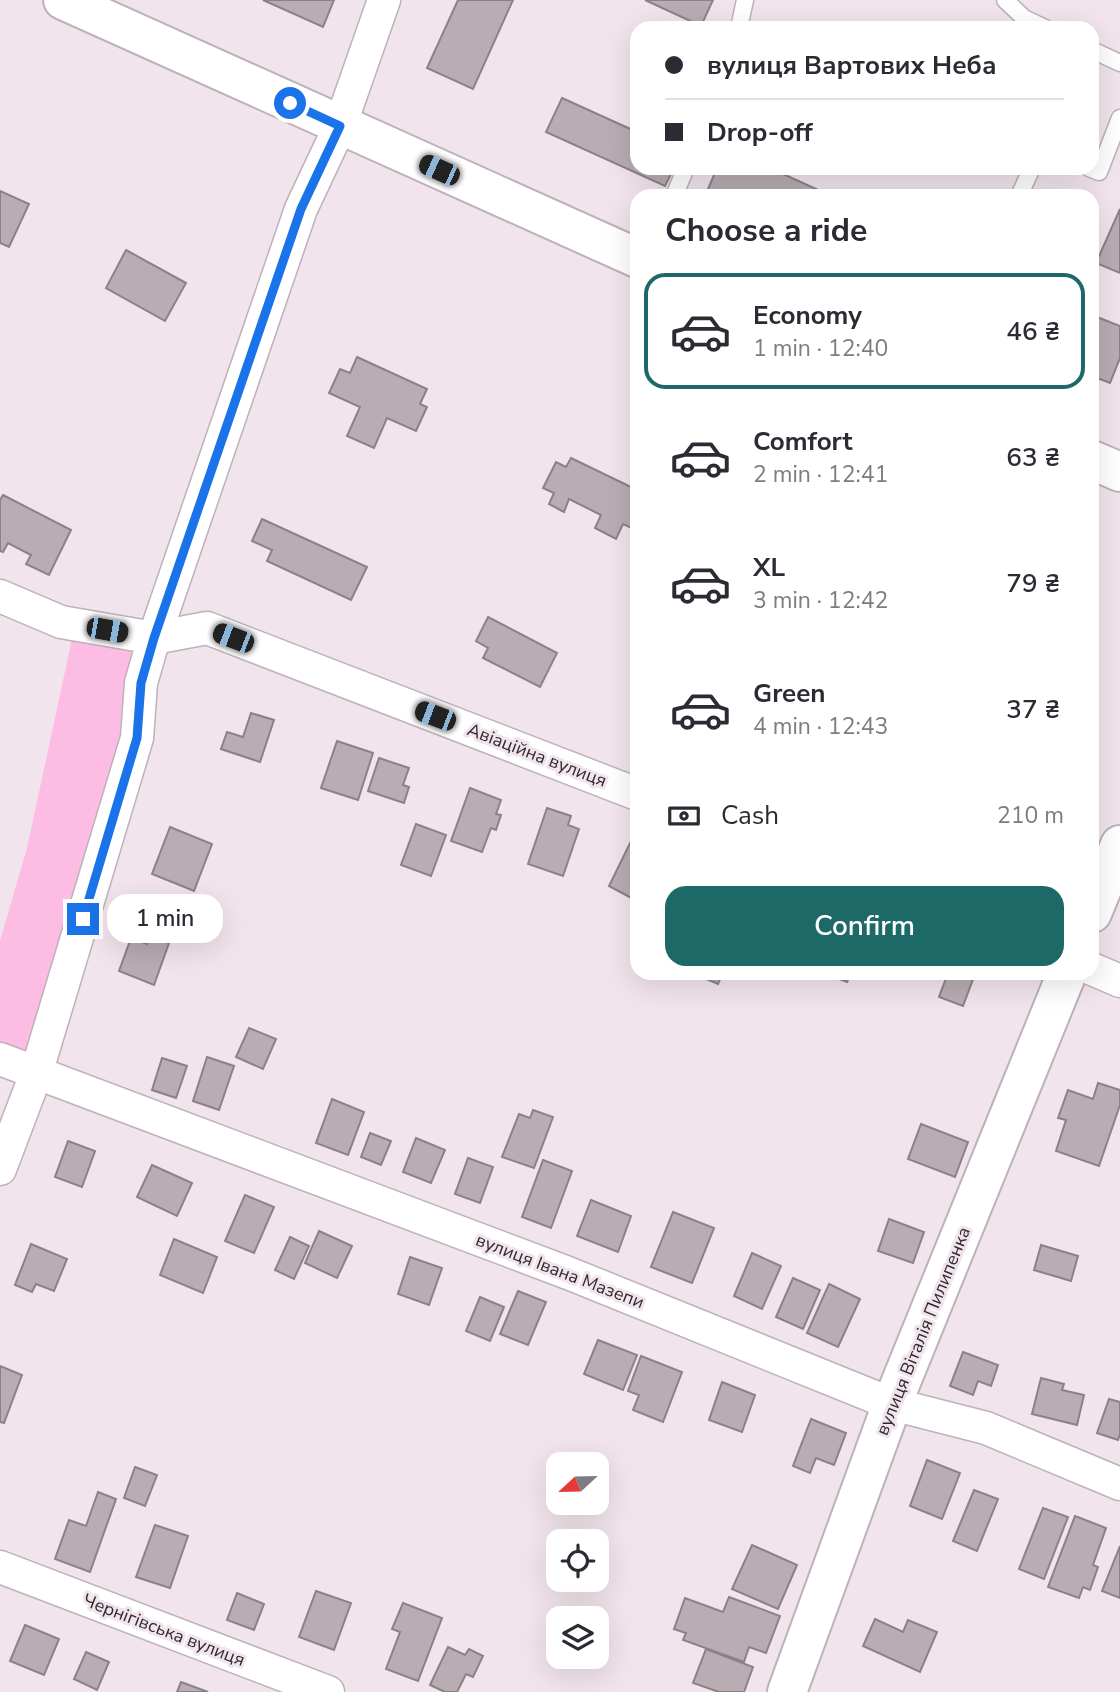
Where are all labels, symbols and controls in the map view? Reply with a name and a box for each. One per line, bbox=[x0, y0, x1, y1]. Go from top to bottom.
text: вулиця Вартових Неба bbox=[707, 48, 997, 83]
route start bbox=[274, 87, 306, 119]
text: Drop-off bbox=[707, 115, 813, 150]
car bbox=[416, 152, 463, 188]
text: Choose a ride bbox=[665, 209, 867, 252]
text: Economy bbox=[753, 298, 862, 333]
icon: car bbox=[669, 300, 732, 363]
text: 46 ₴ bbox=[1006, 314, 1060, 349]
text: 1 min · 12:40 bbox=[753, 333, 888, 364]
text: Comfort bbox=[753, 424, 853, 459]
icon: car bbox=[669, 426, 732, 489]
text: 63 ₴ bbox=[1006, 440, 1060, 475]
text: 2 min · 12:41 bbox=[753, 459, 888, 490]
text: XL bbox=[753, 550, 785, 585]
icon: car bbox=[669, 552, 732, 615]
text: 79 ₴ bbox=[1006, 566, 1060, 601]
text: 3 min · 12:42 bbox=[753, 585, 888, 616]
car bbox=[85, 616, 130, 644]
car bbox=[210, 621, 257, 655]
text: Green bbox=[753, 676, 826, 711]
icon: car bbox=[669, 678, 732, 741]
text: 37 ₴ bbox=[1006, 692, 1060, 727]
car bbox=[412, 699, 459, 733]
text: 4 min · 12:43 bbox=[753, 711, 888, 742]
street label: Авіаційна вулиця bbox=[464, 717, 610, 793]
icon: cash bbox=[665, 797, 703, 835]
text: Cash bbox=[721, 798, 779, 833]
text: 210 m bbox=[997, 800, 1064, 831]
button: Confirm bbox=[665, 886, 1064, 966]
callout: 1 min bbox=[108, 894, 223, 944]
route end bbox=[67, 903, 99, 935]
text: 1 min bbox=[136, 903, 194, 934]
street label: вулиця Віталія Пилипенка bbox=[870, 1223, 976, 1439]
street label: вулиця Івана Мазепи bbox=[472, 1228, 648, 1314]
north arrow bbox=[546, 1452, 609, 1516]
map controls bbox=[546, 1452, 609, 1669]
button: locate bbox=[546, 1529, 609, 1592]
street label: Чернігівська вулиця bbox=[80, 1588, 248, 1672]
button: layers bbox=[546, 1606, 609, 1669]

